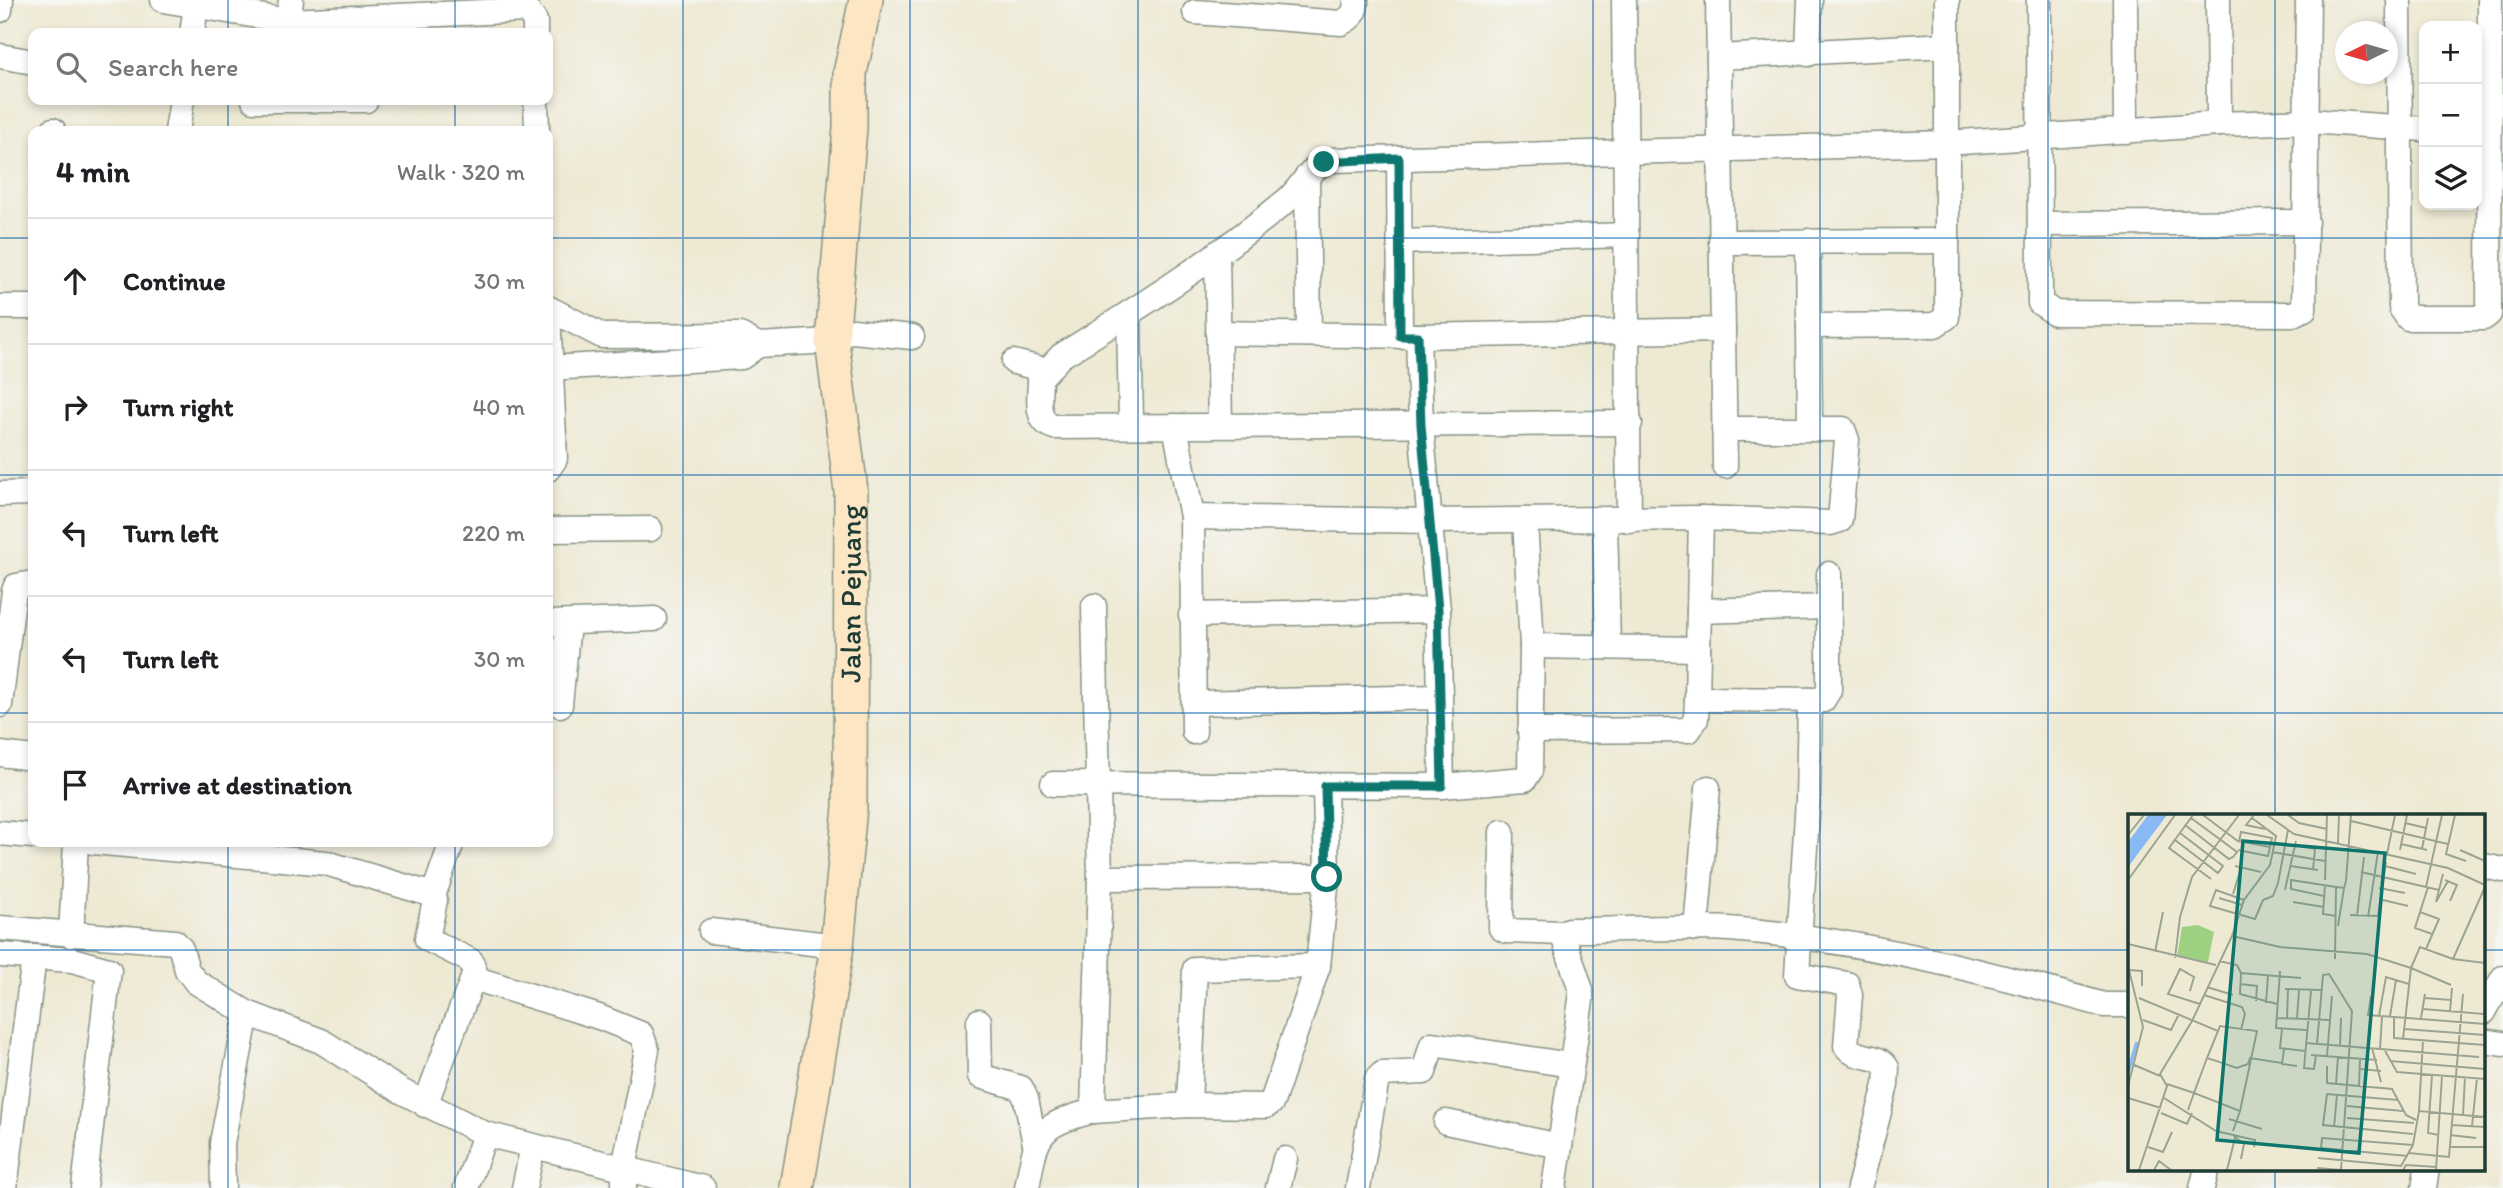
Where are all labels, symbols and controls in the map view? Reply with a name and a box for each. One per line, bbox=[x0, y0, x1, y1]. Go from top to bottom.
north arrow bbox=[2335, 21, 2398, 84]
map controls bbox=[2419, 21, 2482, 210]
button: + bbox=[2419, 21, 2482, 84]
search box bbox=[28, 28, 553, 105]
icon: search bbox=[52, 48, 90, 86]
text: Search here bbox=[108, 51, 238, 83]
button: − bbox=[2419, 84, 2482, 147]
route end bbox=[1308, 146, 1339, 177]
button: layers bbox=[2419, 147, 2482, 210]
text: 4 min bbox=[56, 153, 130, 190]
text: Walk · 320 m bbox=[397, 158, 525, 186]
icon: ahead bbox=[56, 262, 94, 300]
text: Continue bbox=[123, 265, 226, 297]
text: 30 m bbox=[474, 267, 525, 295]
icon: right bbox=[56, 388, 94, 426]
text: Turn right bbox=[123, 391, 234, 423]
text: 40 m bbox=[472, 393, 525, 421]
street label: Jalan Pejuang bbox=[831, 504, 869, 683]
icon: left bbox=[56, 514, 94, 552]
text: Turn left bbox=[123, 517, 219, 549]
text: 220 m bbox=[462, 519, 525, 547]
icon: left bbox=[56, 640, 94, 678]
text: Turn left bbox=[123, 643, 219, 675]
text: 30 m bbox=[474, 645, 525, 673]
icon: arrive bbox=[56, 766, 94, 804]
text: Arrive at destination bbox=[123, 769, 352, 801]
inset map bbox=[2128, 814, 2486, 1170]
route start bbox=[1311, 861, 1342, 892]

